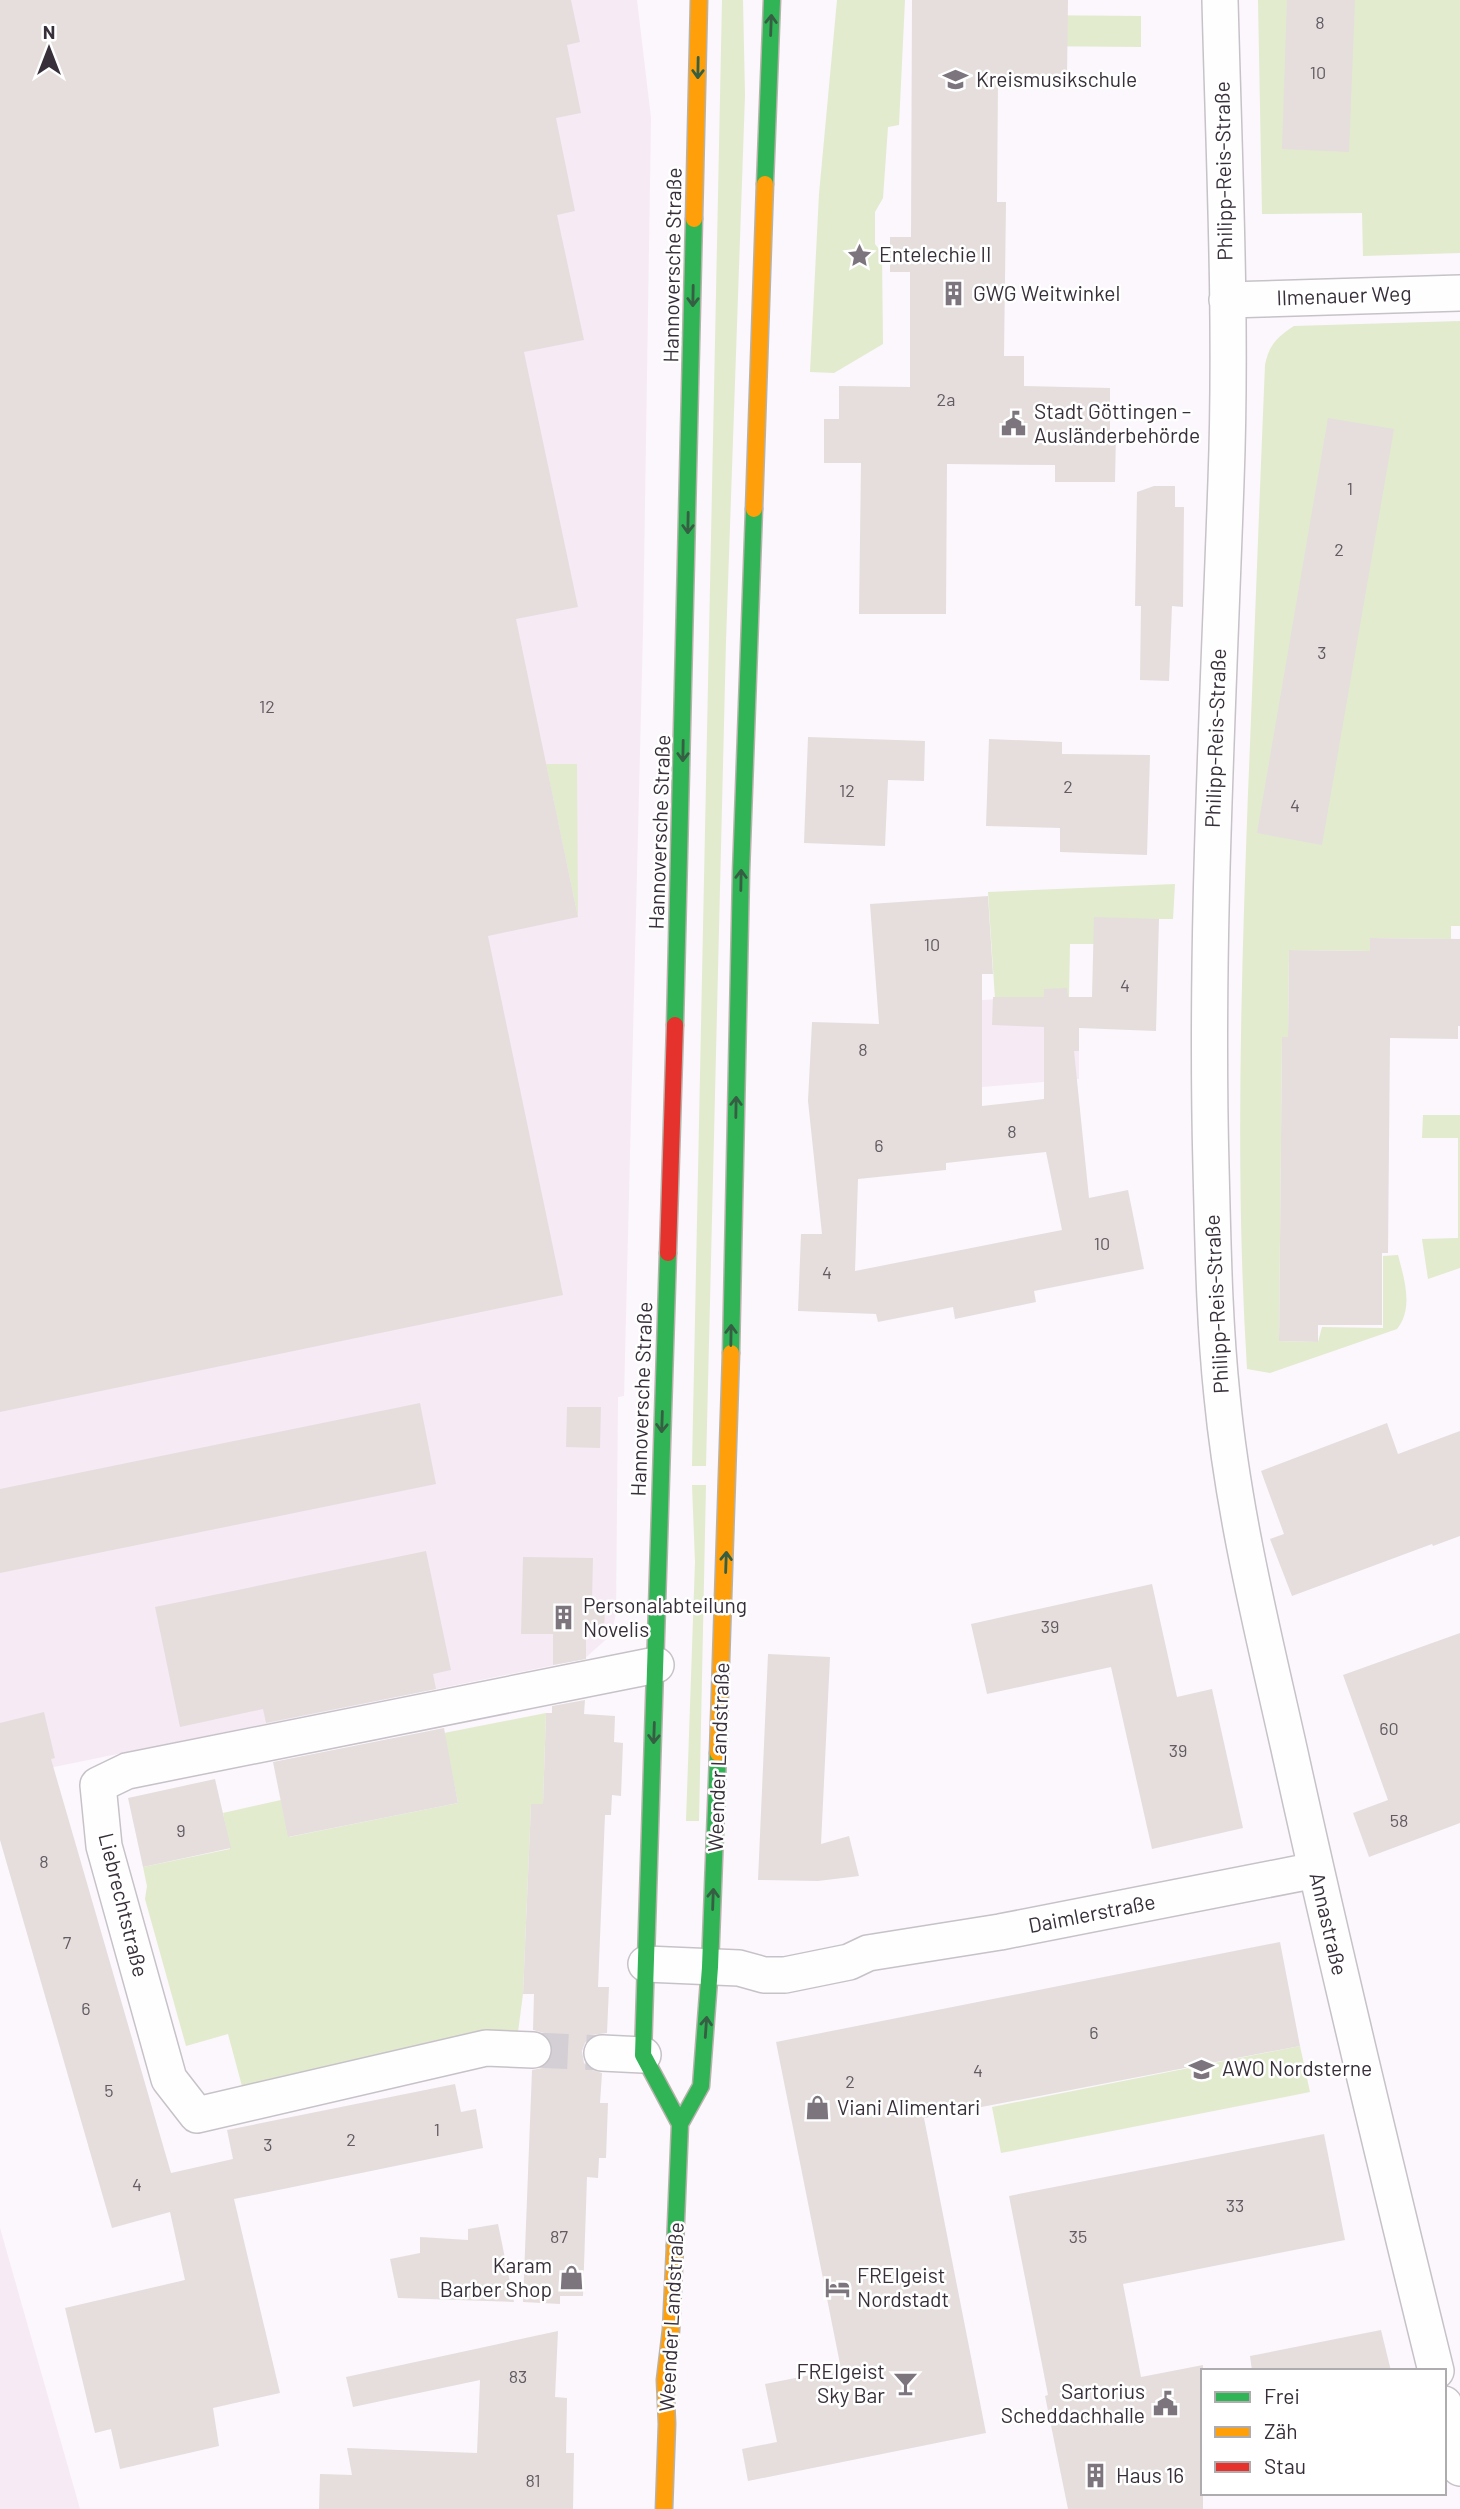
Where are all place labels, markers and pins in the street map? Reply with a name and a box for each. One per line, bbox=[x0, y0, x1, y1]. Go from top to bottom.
school or university icon: Kreismusikschule bbox=[942, 66, 970, 94]
place label: Kreismusikschule bbox=[976, 66, 1137, 91]
place icon: Entelechie II bbox=[845, 241, 873, 269]
place label: Entelechie II bbox=[879, 241, 991, 266]
building icon: GWG Weitwinkel bbox=[939, 280, 967, 308]
place label: GWG Weitwinkel bbox=[973, 280, 1120, 305]
place label: Stadt Göttingen – Ausländerbehörde bbox=[1034, 398, 1200, 447]
public building icon: Stadt Göttingen – Ausländerbehörde bbox=[1000, 410, 1028, 438]
place label: Personalabteilung Novelis bbox=[583, 1592, 747, 1641]
building icon: Personalabteilung Novelis bbox=[549, 1604, 577, 1632]
school or university icon: AWO Nordsterne bbox=[1188, 2055, 1216, 2083]
place label: AWO Nordsterne bbox=[1222, 2055, 1372, 2080]
shop icon: Viani Alimentari bbox=[803, 2094, 831, 2122]
place label: Viani Alimentari bbox=[837, 2094, 980, 2119]
place label: Karam Barber Shop bbox=[440, 2252, 552, 2301]
place label: FREIgeist Nordstadt bbox=[857, 2262, 949, 2311]
shop icon: Karam Barber Shop bbox=[558, 2264, 586, 2292]
hotel icon: FREIgeist Nordstadt bbox=[823, 2274, 851, 2302]
place label: FREIgeist Sky Bar bbox=[797, 2358, 885, 2407]
bar icon: FREIgeist Sky Bar bbox=[891, 2370, 919, 2398]
place label: Sartorius Scheddachhalle bbox=[1001, 2378, 1145, 2427]
public building icon: Sartorius Scheddachhalle bbox=[1151, 2390, 1179, 2418]
building icon: Haus 16 bbox=[1082, 2462, 1110, 2490]
place label: Haus 16 bbox=[1116, 2462, 1184, 2487]

